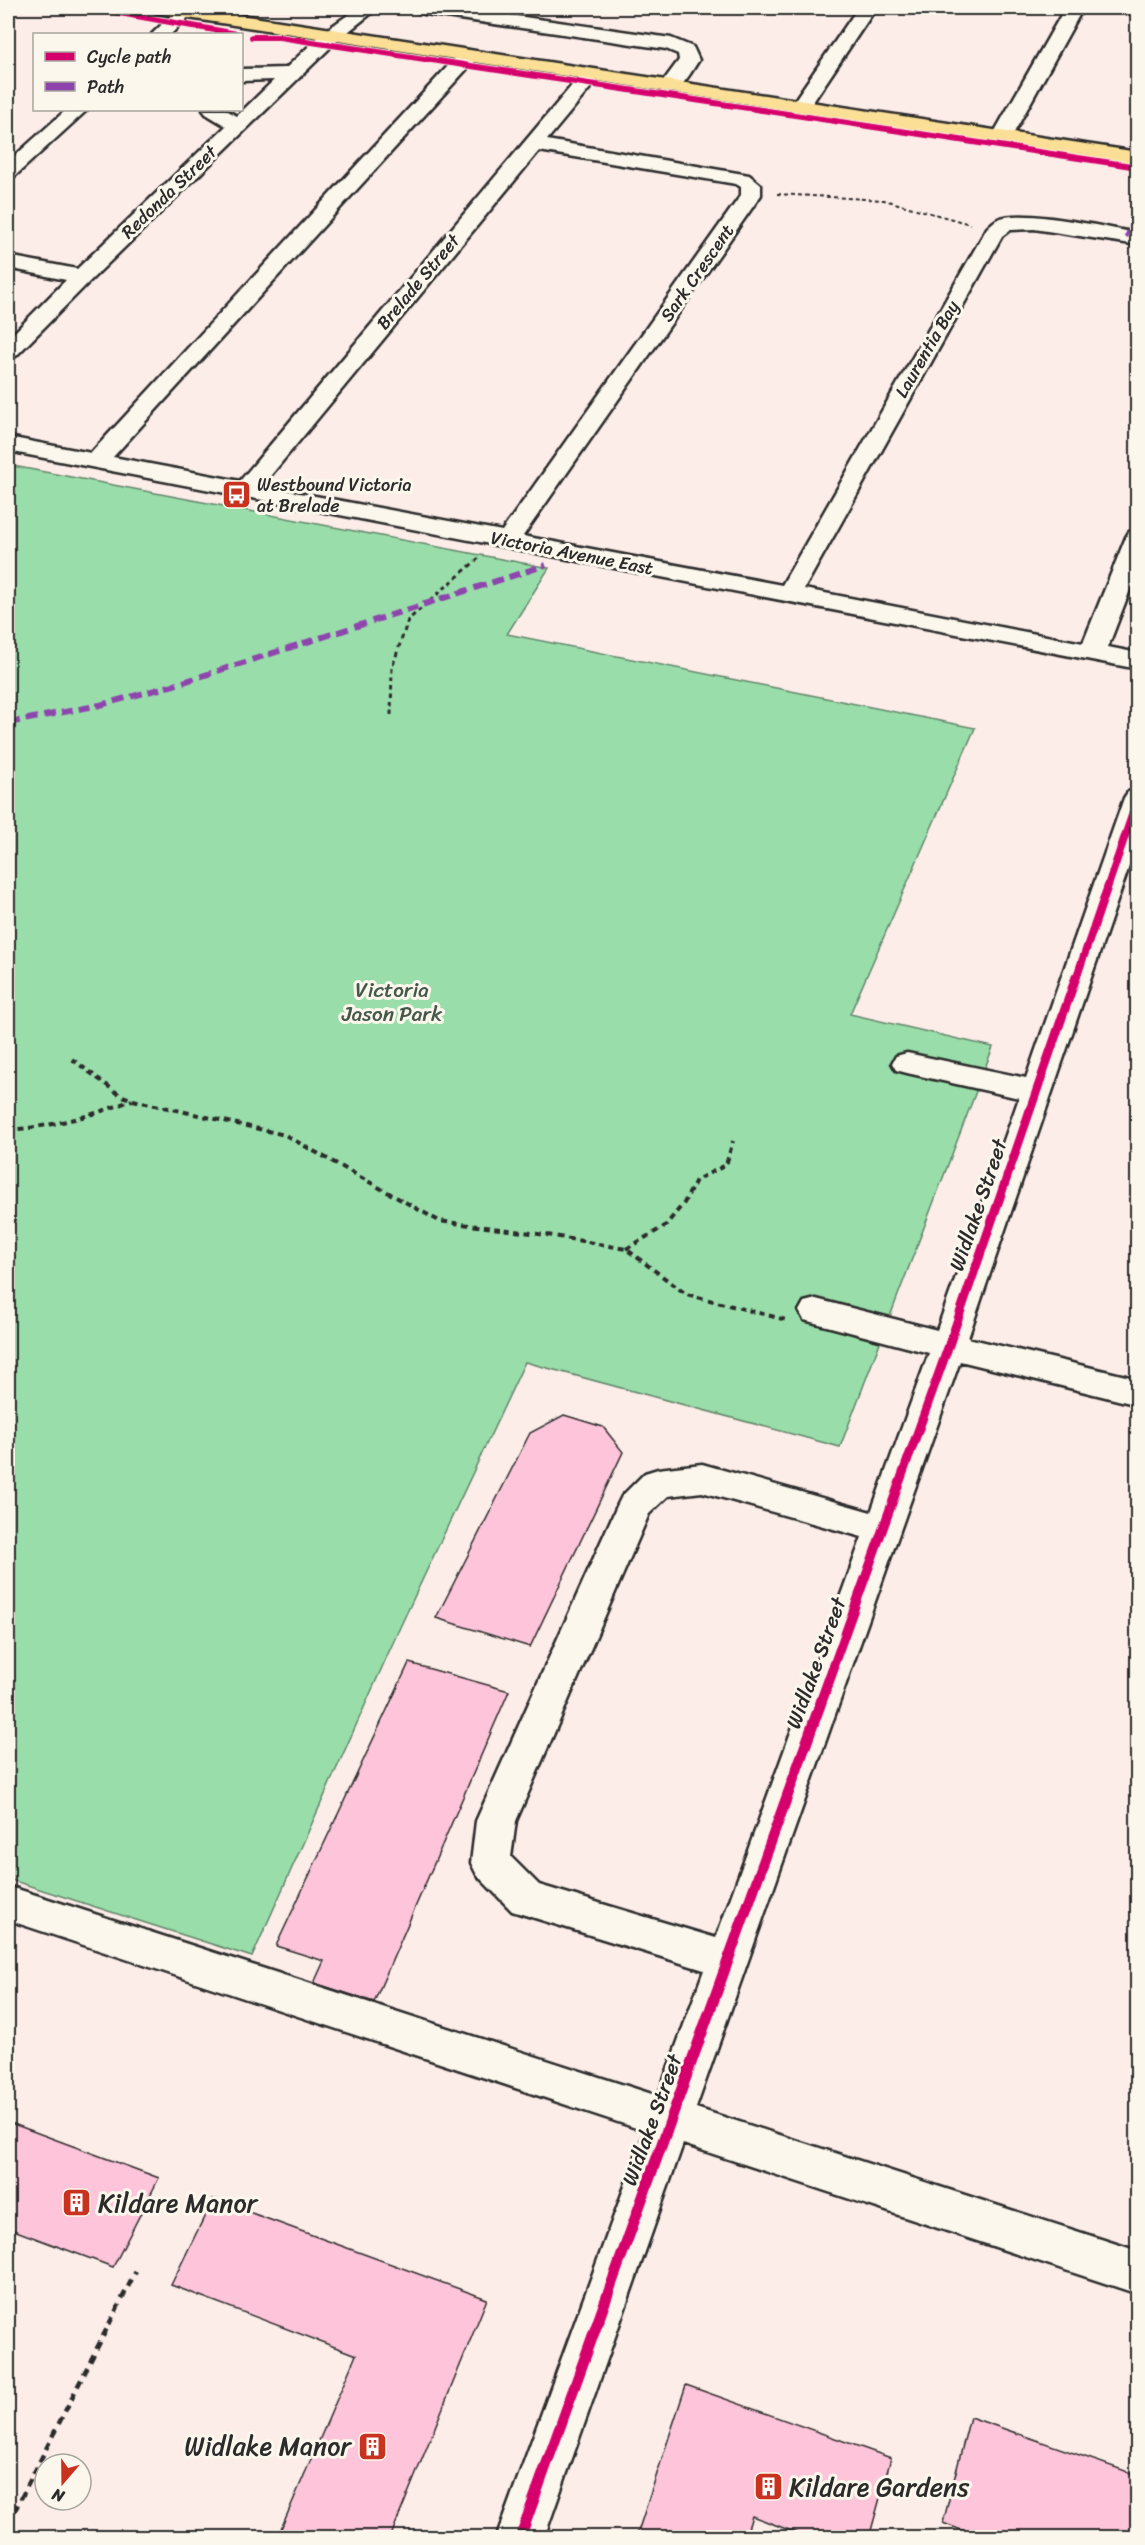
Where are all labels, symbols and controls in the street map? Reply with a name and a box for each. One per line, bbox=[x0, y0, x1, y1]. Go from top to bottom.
legend bbox=[33, 33, 243, 111]
text: Cycle path bbox=[87, 41, 171, 73]
text: Path bbox=[87, 71, 124, 103]
street label: Redonda Street bbox=[113, 137, 225, 247]
street label: Sark Crescent bbox=[651, 217, 743, 329]
street label: Brelade Street bbox=[368, 226, 468, 337]
street label: Laurentia Bay bbox=[886, 293, 968, 404]
place label: Westbound Victoria at Brelade bbox=[257, 469, 412, 522]
bus stop icon: Westbound Victoria at Brelade bbox=[220, 479, 252, 511]
street label: Victoria Avenue East bbox=[488, 522, 656, 584]
park label: Victoria Jason Park bbox=[341, 971, 443, 1033]
street label: Widlake Street bbox=[938, 1132, 1019, 1276]
street label: Widlake Street bbox=[775, 1591, 858, 1734]
street label: Widlake Street bbox=[611, 2048, 694, 2191]
place label: Kildare Manor bbox=[98, 2180, 259, 2226]
building icon: Kildare Manor bbox=[61, 2187, 93, 2219]
place label: Widlake Manor bbox=[184, 2423, 352, 2469]
building icon: Widlake Manor bbox=[356, 2430, 388, 2462]
north arrow bbox=[33, 2452, 93, 2512]
place label: Kildare Gardens bbox=[789, 2464, 970, 2510]
building icon: Kildare Gardens bbox=[752, 2471, 784, 2503]
text: N bbox=[47, 2480, 69, 2511]

